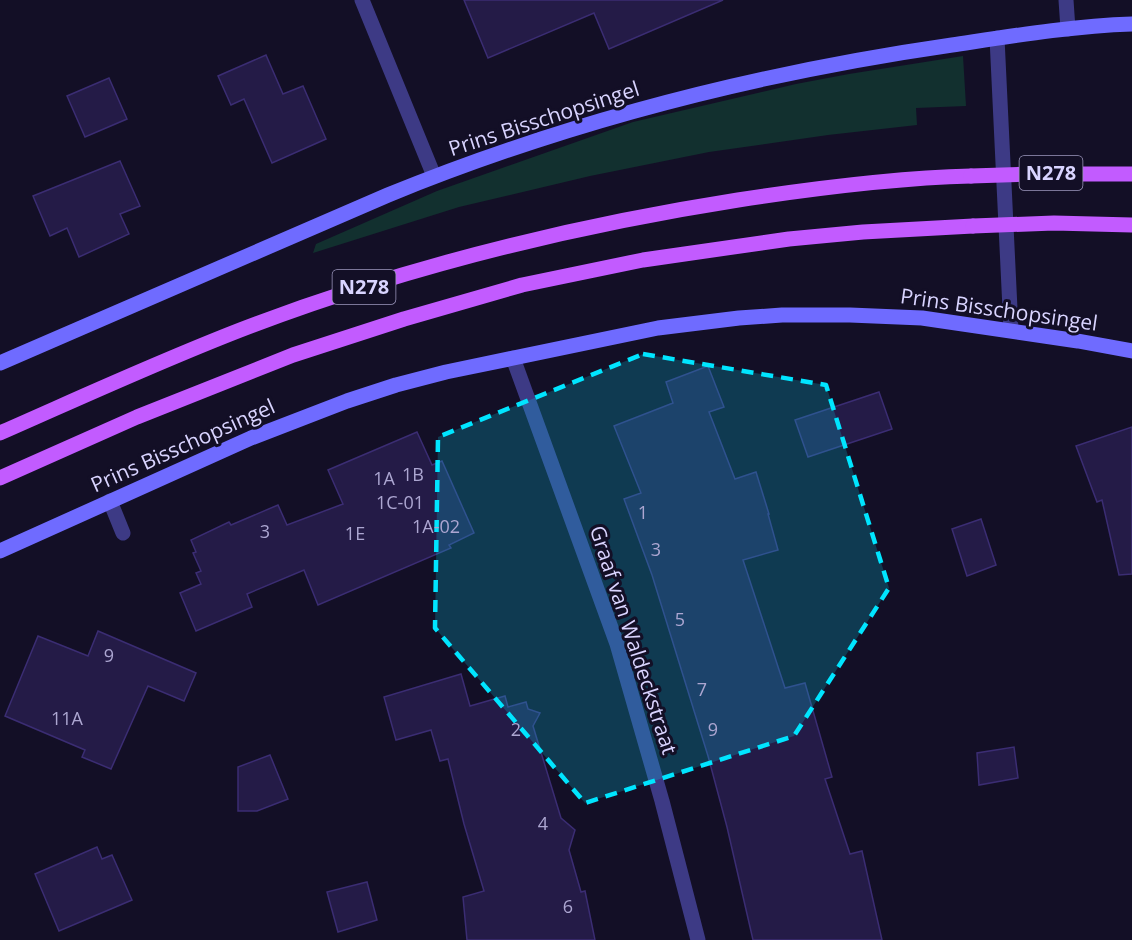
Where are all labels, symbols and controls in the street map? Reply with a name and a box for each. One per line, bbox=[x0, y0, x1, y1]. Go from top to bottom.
street label: Prins Bisschopsingel bbox=[445, 74, 643, 162]
road number: N278 bbox=[1020, 156, 1082, 190]
road number: N278 bbox=[332, 270, 395, 304]
street label: Prins Bisschopsingel bbox=[899, 281, 1100, 337]
street label: Prins Bisschopsingel bbox=[86, 392, 279, 498]
house number: 1B bbox=[402, 462, 424, 486]
house number: 1A bbox=[373, 466, 395, 490]
house number: 1C-01 bbox=[376, 490, 424, 514]
house number: 1 bbox=[638, 500, 648, 524]
house number: 1A-02 bbox=[412, 514, 460, 538]
house number: 3 bbox=[260, 519, 270, 543]
house number: 1E bbox=[345, 521, 365, 545]
street label: Graaf van Waldeckstraat bbox=[584, 522, 684, 758]
house number: 3 bbox=[651, 537, 661, 561]
house number: 5 bbox=[675, 607, 685, 631]
house number: 9 bbox=[104, 643, 114, 667]
house number: 7 bbox=[697, 677, 707, 701]
house number: 11A bbox=[51, 706, 84, 730]
house number: 2 bbox=[511, 717, 521, 741]
house number: 9 bbox=[708, 717, 718, 741]
house number: 4 bbox=[538, 811, 548, 835]
house number: 6 bbox=[563, 894, 573, 918]

